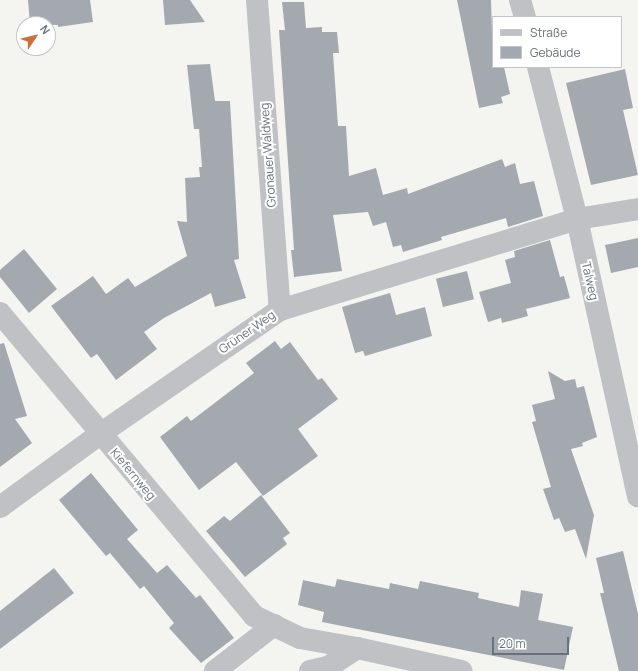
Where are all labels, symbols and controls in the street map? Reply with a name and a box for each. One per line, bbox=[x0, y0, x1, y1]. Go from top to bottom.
north arrow bbox=[16, 16, 56, 56]
legend bbox=[492, 16, 622, 68]
text: N bbox=[37, 22, 54, 37]
text: Straße bbox=[530, 24, 567, 41]
text: Gebäude bbox=[530, 44, 581, 61]
street label: Gronauer Waldweg bbox=[257, 102, 279, 208]
street label: Talweg bbox=[579, 260, 601, 302]
street label: Grüner Weg bbox=[216, 307, 278, 357]
street label: Kiefernweg bbox=[107, 445, 159, 503]
scale bar bbox=[494, 629, 571, 655]
text: 20 m bbox=[499, 635, 526, 652]

